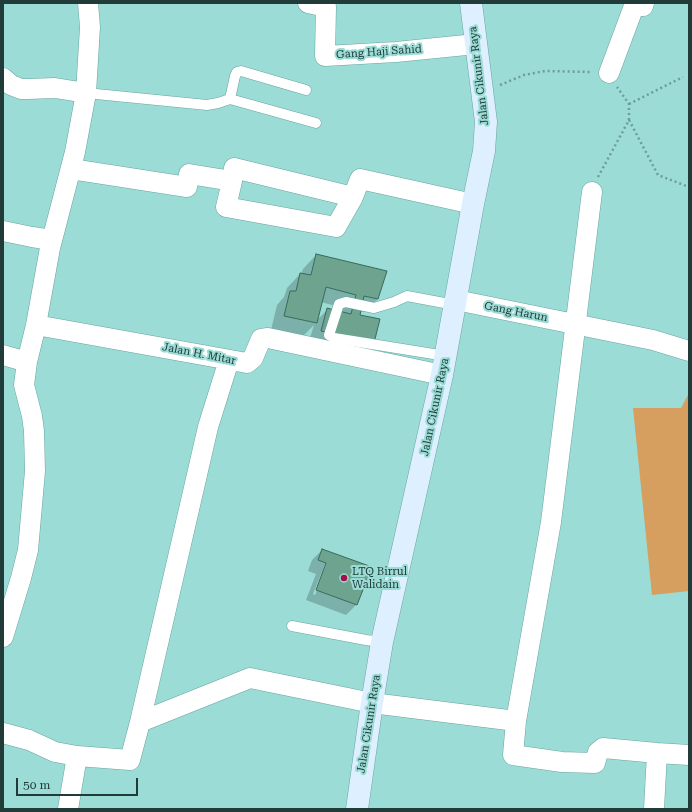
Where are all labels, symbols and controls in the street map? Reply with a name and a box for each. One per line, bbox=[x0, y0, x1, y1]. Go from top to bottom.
street label: Jalan Cikunir Raya bbox=[466, 26, 492, 126]
street label: Gang Haji Sahid bbox=[336, 42, 422, 62]
street label: Gang Harun bbox=[483, 299, 549, 325]
street label: Jalan H. Mitar bbox=[161, 340, 237, 368]
street label: Jalan Cikunir Raya bbox=[418, 357, 452, 457]
place label: LTQ Birrul Walidain bbox=[352, 565, 407, 591]
marker: LTQ Birrul Walidain bbox=[339, 573, 349, 583]
street label: Jalan Cikunir Raya bbox=[355, 674, 383, 774]
scale bar bbox=[18, 770, 140, 796]
text: 50 m bbox=[23, 778, 50, 792]

